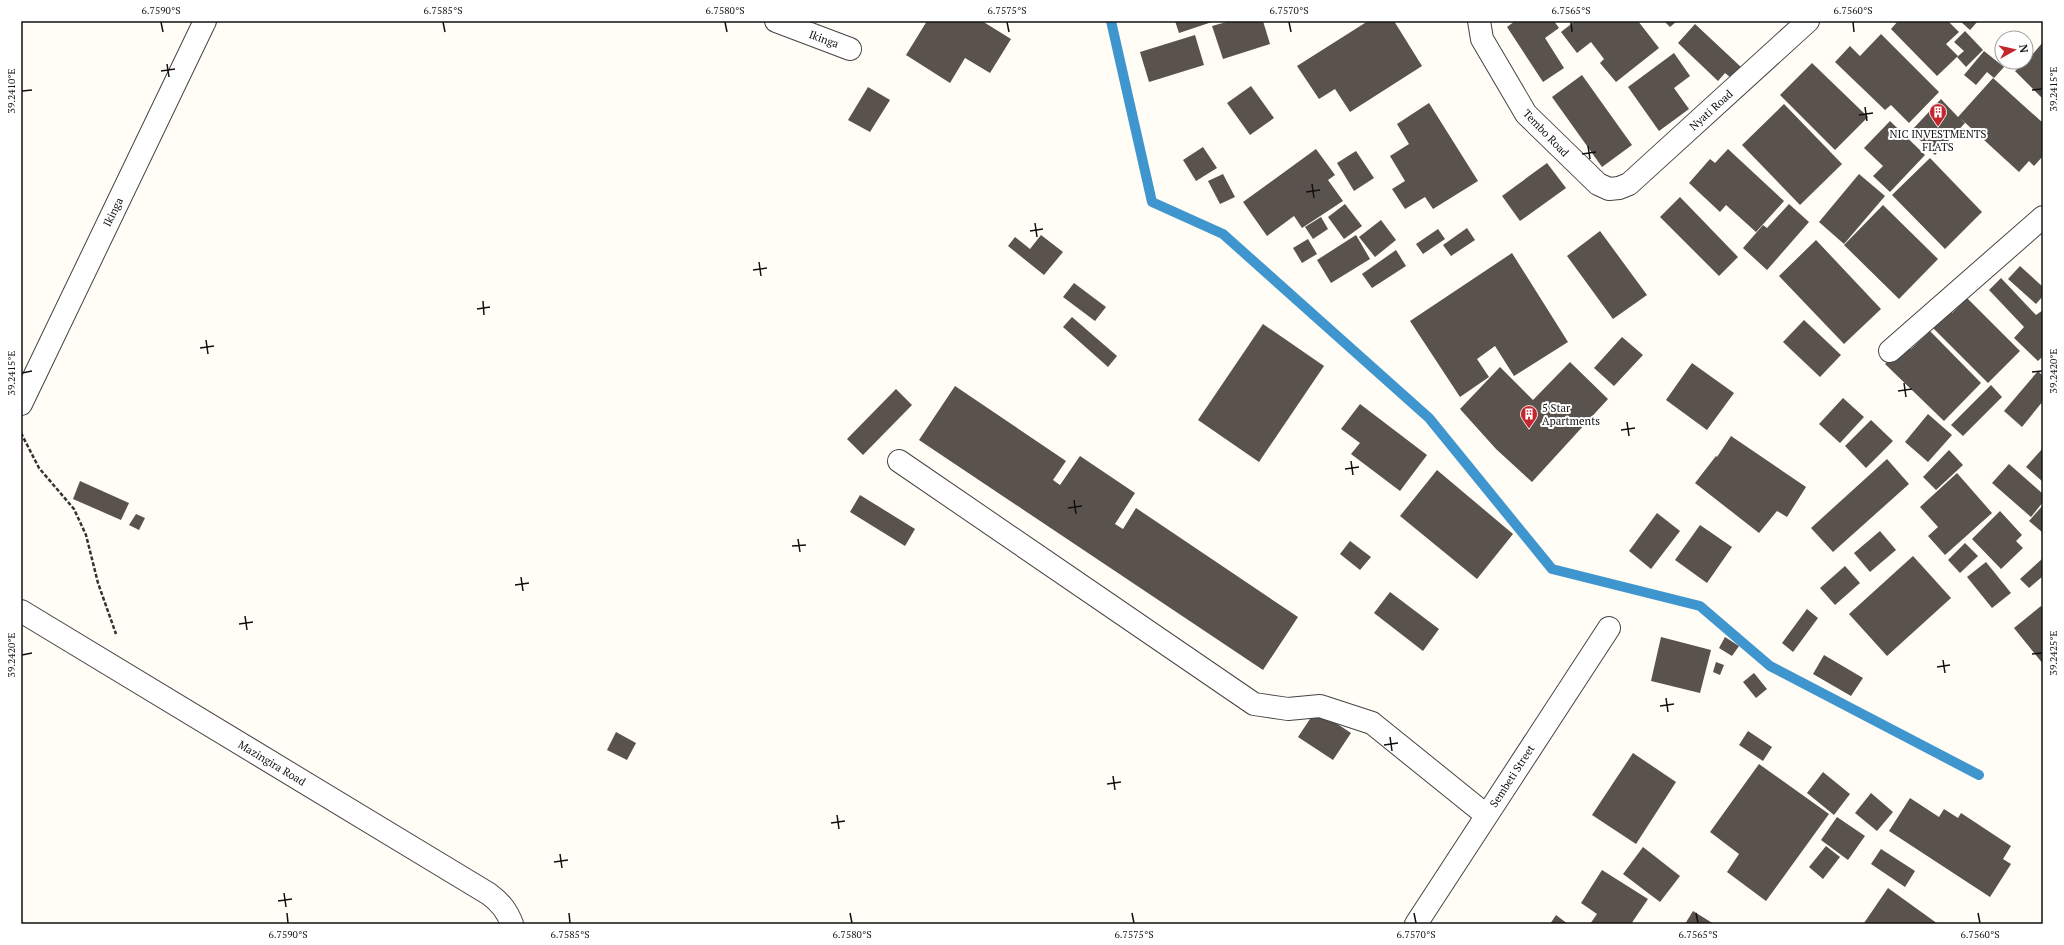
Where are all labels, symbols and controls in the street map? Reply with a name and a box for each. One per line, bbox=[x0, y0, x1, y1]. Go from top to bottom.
text: 6.7590°S bbox=[141, 4, 181, 17]
text: 6.7585°S bbox=[423, 4, 463, 17]
text: 6.7580°S bbox=[705, 4, 745, 17]
text: 6.7575°S bbox=[987, 4, 1027, 17]
text: 6.7570°S bbox=[1269, 4, 1309, 17]
text: 6.7565°S bbox=[1551, 4, 1591, 17]
text: 6.7560°S bbox=[1833, 4, 1873, 17]
street label: Ikinga bbox=[807, 27, 841, 51]
north arrow bbox=[1994, 30, 2034, 70]
text: N bbox=[2016, 44, 2032, 54]
text: 39.2415°E bbox=[2047, 66, 2060, 111]
text: 39.2410°E bbox=[5, 68, 18, 113]
street label: Nyati Road bbox=[1686, 87, 1736, 133]
building icon: NIC INVESTMENTS FLATS bbox=[1928, 102, 1948, 127]
street label: Tembo Road bbox=[1520, 106, 1572, 160]
place label: NIC INVESTMENTS FLATS bbox=[1890, 127, 1987, 154]
street label: Ikinga bbox=[100, 195, 126, 229]
text: 39.2420°E bbox=[2047, 348, 2060, 393]
text: 39.2415°E bbox=[5, 350, 18, 395]
place label: 5 Star Apartments bbox=[1542, 401, 1600, 428]
building icon: 5 Star Apartments bbox=[1519, 404, 1539, 429]
text: 39.2425°E bbox=[2047, 630, 2060, 675]
text: 39.2420°E bbox=[5, 632, 18, 677]
street label: Mazingira Road bbox=[236, 737, 308, 789]
street label: Sembeti Street bbox=[1487, 742, 1537, 810]
text: 6.7590°S bbox=[268, 928, 308, 941]
text: 6.7585°S bbox=[550, 928, 590, 941]
text: 6.7580°S bbox=[832, 928, 872, 941]
text: 6.7575°S bbox=[1114, 928, 1154, 941]
text: 6.7570°S bbox=[1396, 928, 1436, 941]
text: 6.7565°S bbox=[1678, 928, 1718, 941]
text: 6.7560°S bbox=[1960, 928, 2000, 941]

